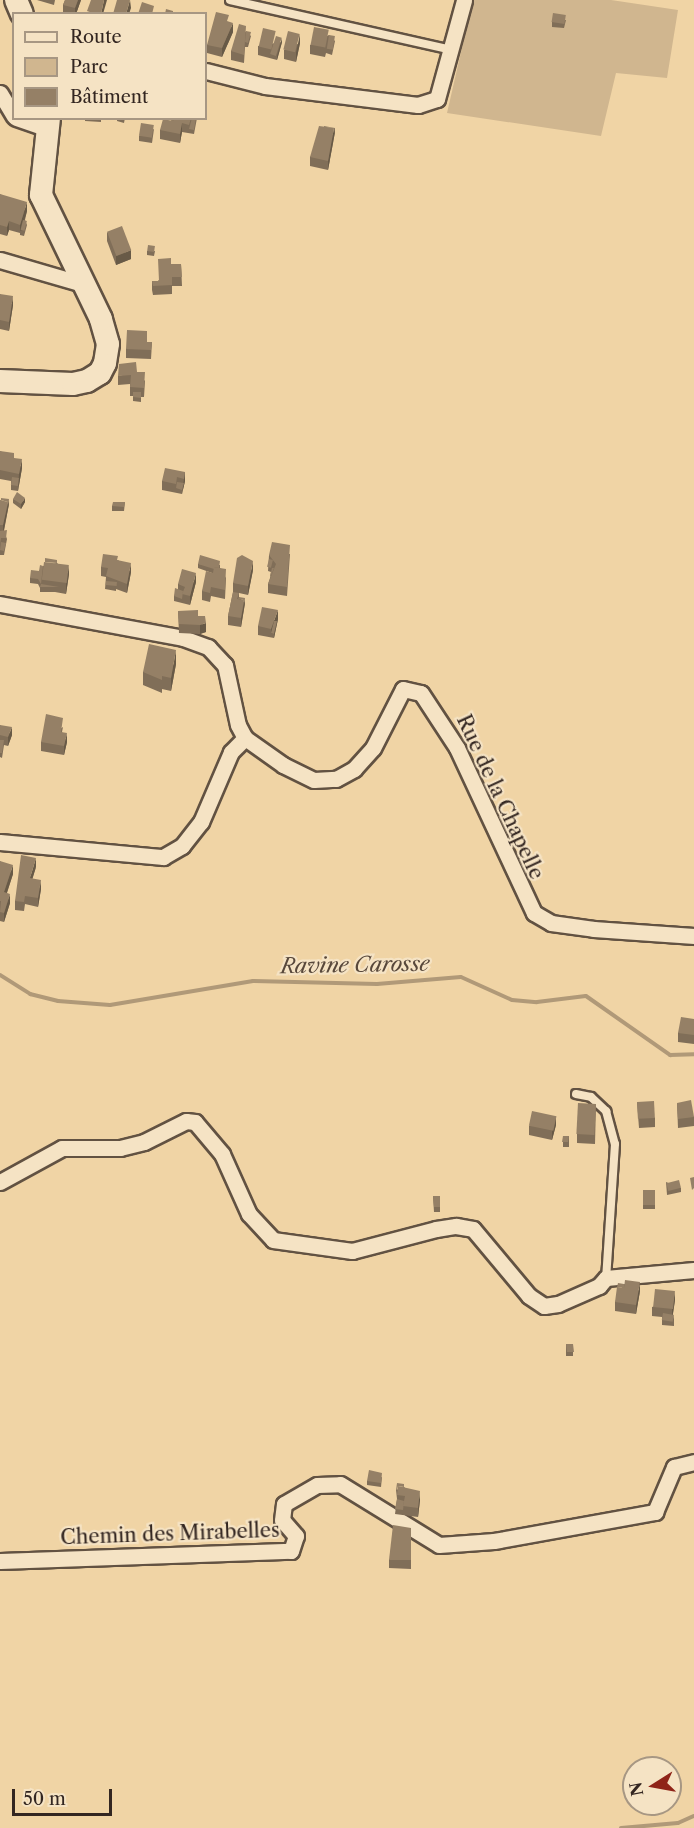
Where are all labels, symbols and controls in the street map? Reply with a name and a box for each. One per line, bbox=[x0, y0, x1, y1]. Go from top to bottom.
legend bbox=[12, 12, 207, 120]
text: Route bbox=[70, 26, 122, 48]
text: Parc bbox=[70, 56, 108, 78]
text: Bâtiment bbox=[70, 86, 148, 108]
street label: Rue de la Chapelle bbox=[451, 711, 549, 883]
water label: Ravine Carosse bbox=[280, 951, 430, 979]
street label: Chemin des Mirabelles bbox=[60, 1518, 280, 1550]
north arrow bbox=[622, 1756, 682, 1816]
scale bar bbox=[15, 1777, 116, 1815]
text: N bbox=[625, 1780, 647, 1798]
text: 50 m bbox=[23, 1788, 66, 1810]

